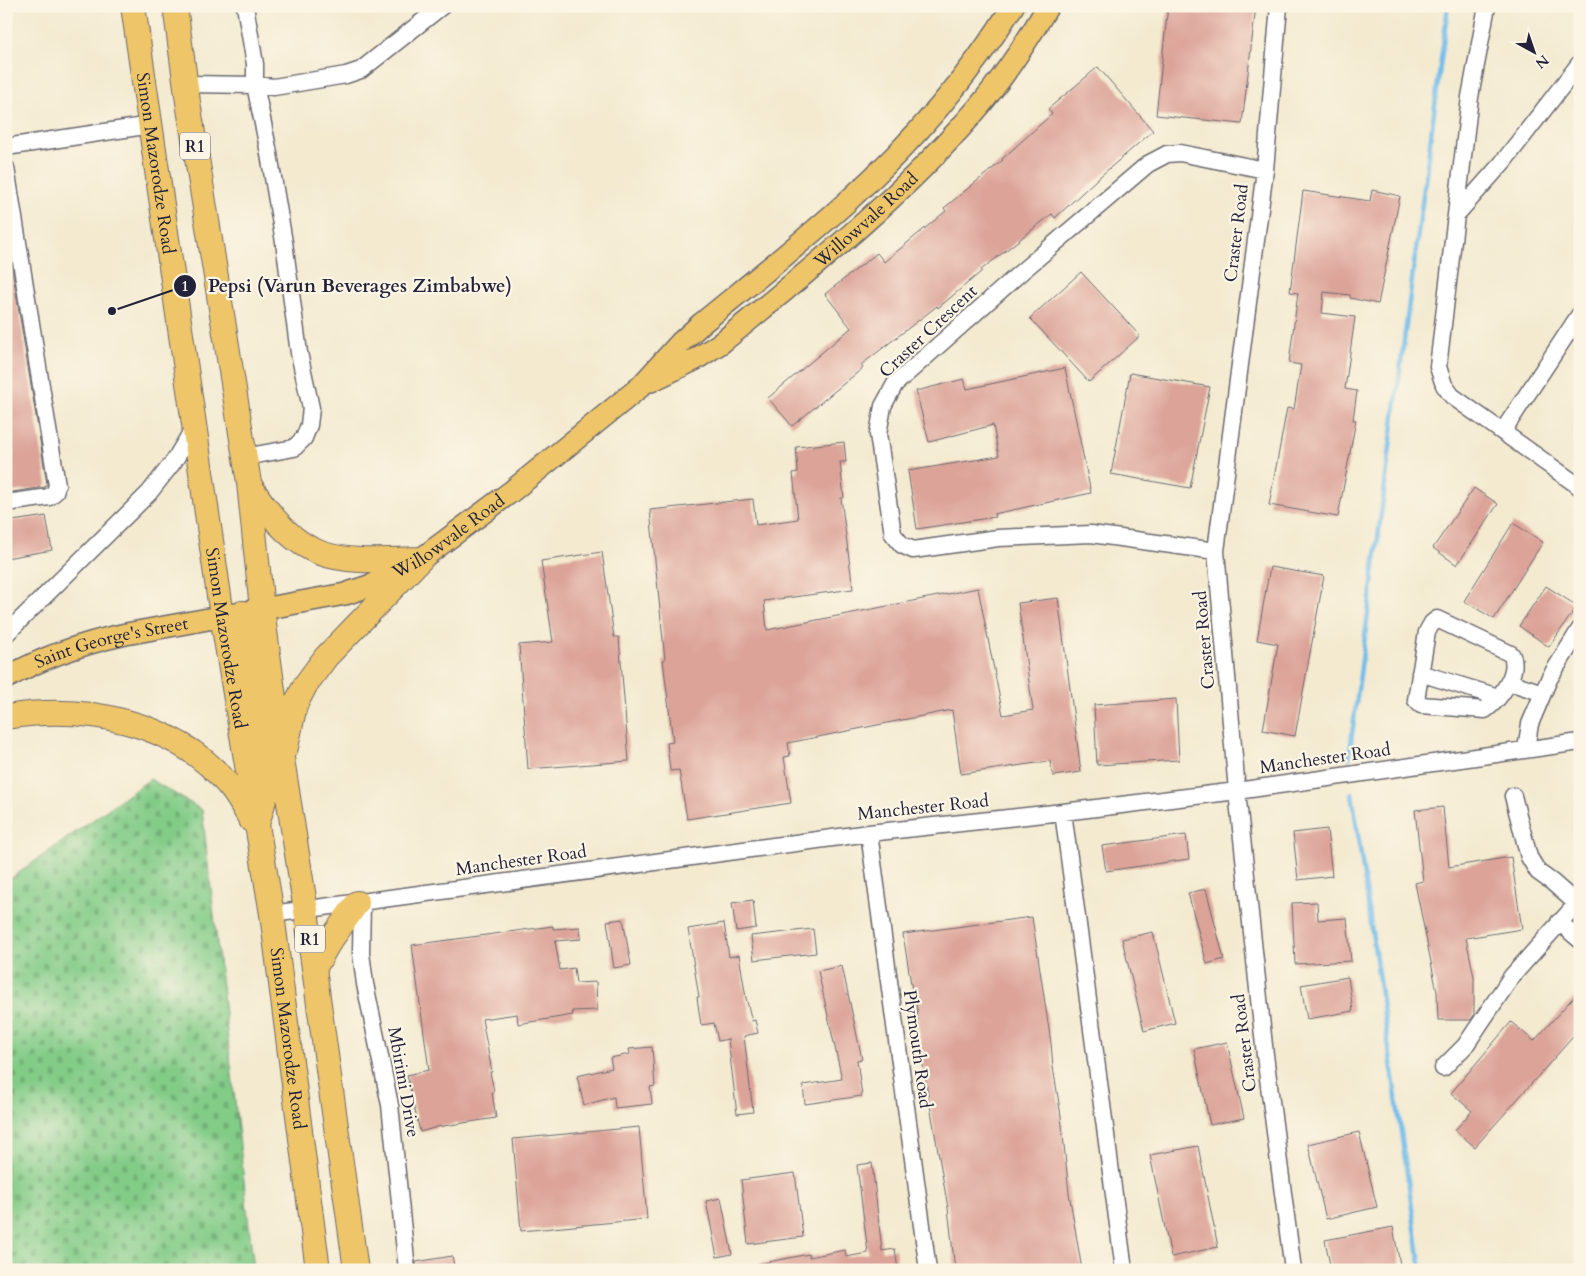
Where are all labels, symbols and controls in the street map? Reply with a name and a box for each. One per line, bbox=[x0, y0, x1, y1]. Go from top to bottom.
north arrow bbox=[1508, 28, 1558, 78]
text: N bbox=[1531, 50, 1553, 73]
street label: Simon Mazorodze Road bbox=[130, 71, 181, 256]
road number: R1 bbox=[180, 132, 210, 160]
street label: Willowvale Road bbox=[808, 166, 924, 275]
street label: Craster Road bbox=[1218, 182, 1255, 284]
callout: Pepsi (Varun Beverages Zimbabwe) bbox=[173, 269, 522, 303]
text: Pepsi (Varun Beverages Zimbabwe) bbox=[208, 273, 512, 299]
text: 1 bbox=[181, 276, 189, 296]
street label: Craster Crescent bbox=[874, 279, 983, 384]
street label: Willowvale Road bbox=[387, 488, 510, 585]
street label: Simon Mazorodze Road bbox=[199, 546, 253, 731]
street label: Craster Road bbox=[1188, 589, 1221, 690]
street label: Saint George's Street bbox=[31, 611, 190, 675]
street label: Manchester Road bbox=[1258, 737, 1393, 780]
street label: Manchester Road bbox=[856, 788, 990, 827]
street label: Manchester Road bbox=[454, 839, 589, 882]
road number: R1 bbox=[295, 926, 325, 952]
street label: Simon Mazorodze Road bbox=[263, 946, 312, 1131]
street label: Plymouth Road bbox=[897, 988, 938, 1110]
street label: Craster Road bbox=[1226, 992, 1263, 1094]
street label: Mbirimi Drive bbox=[381, 1025, 426, 1139]

